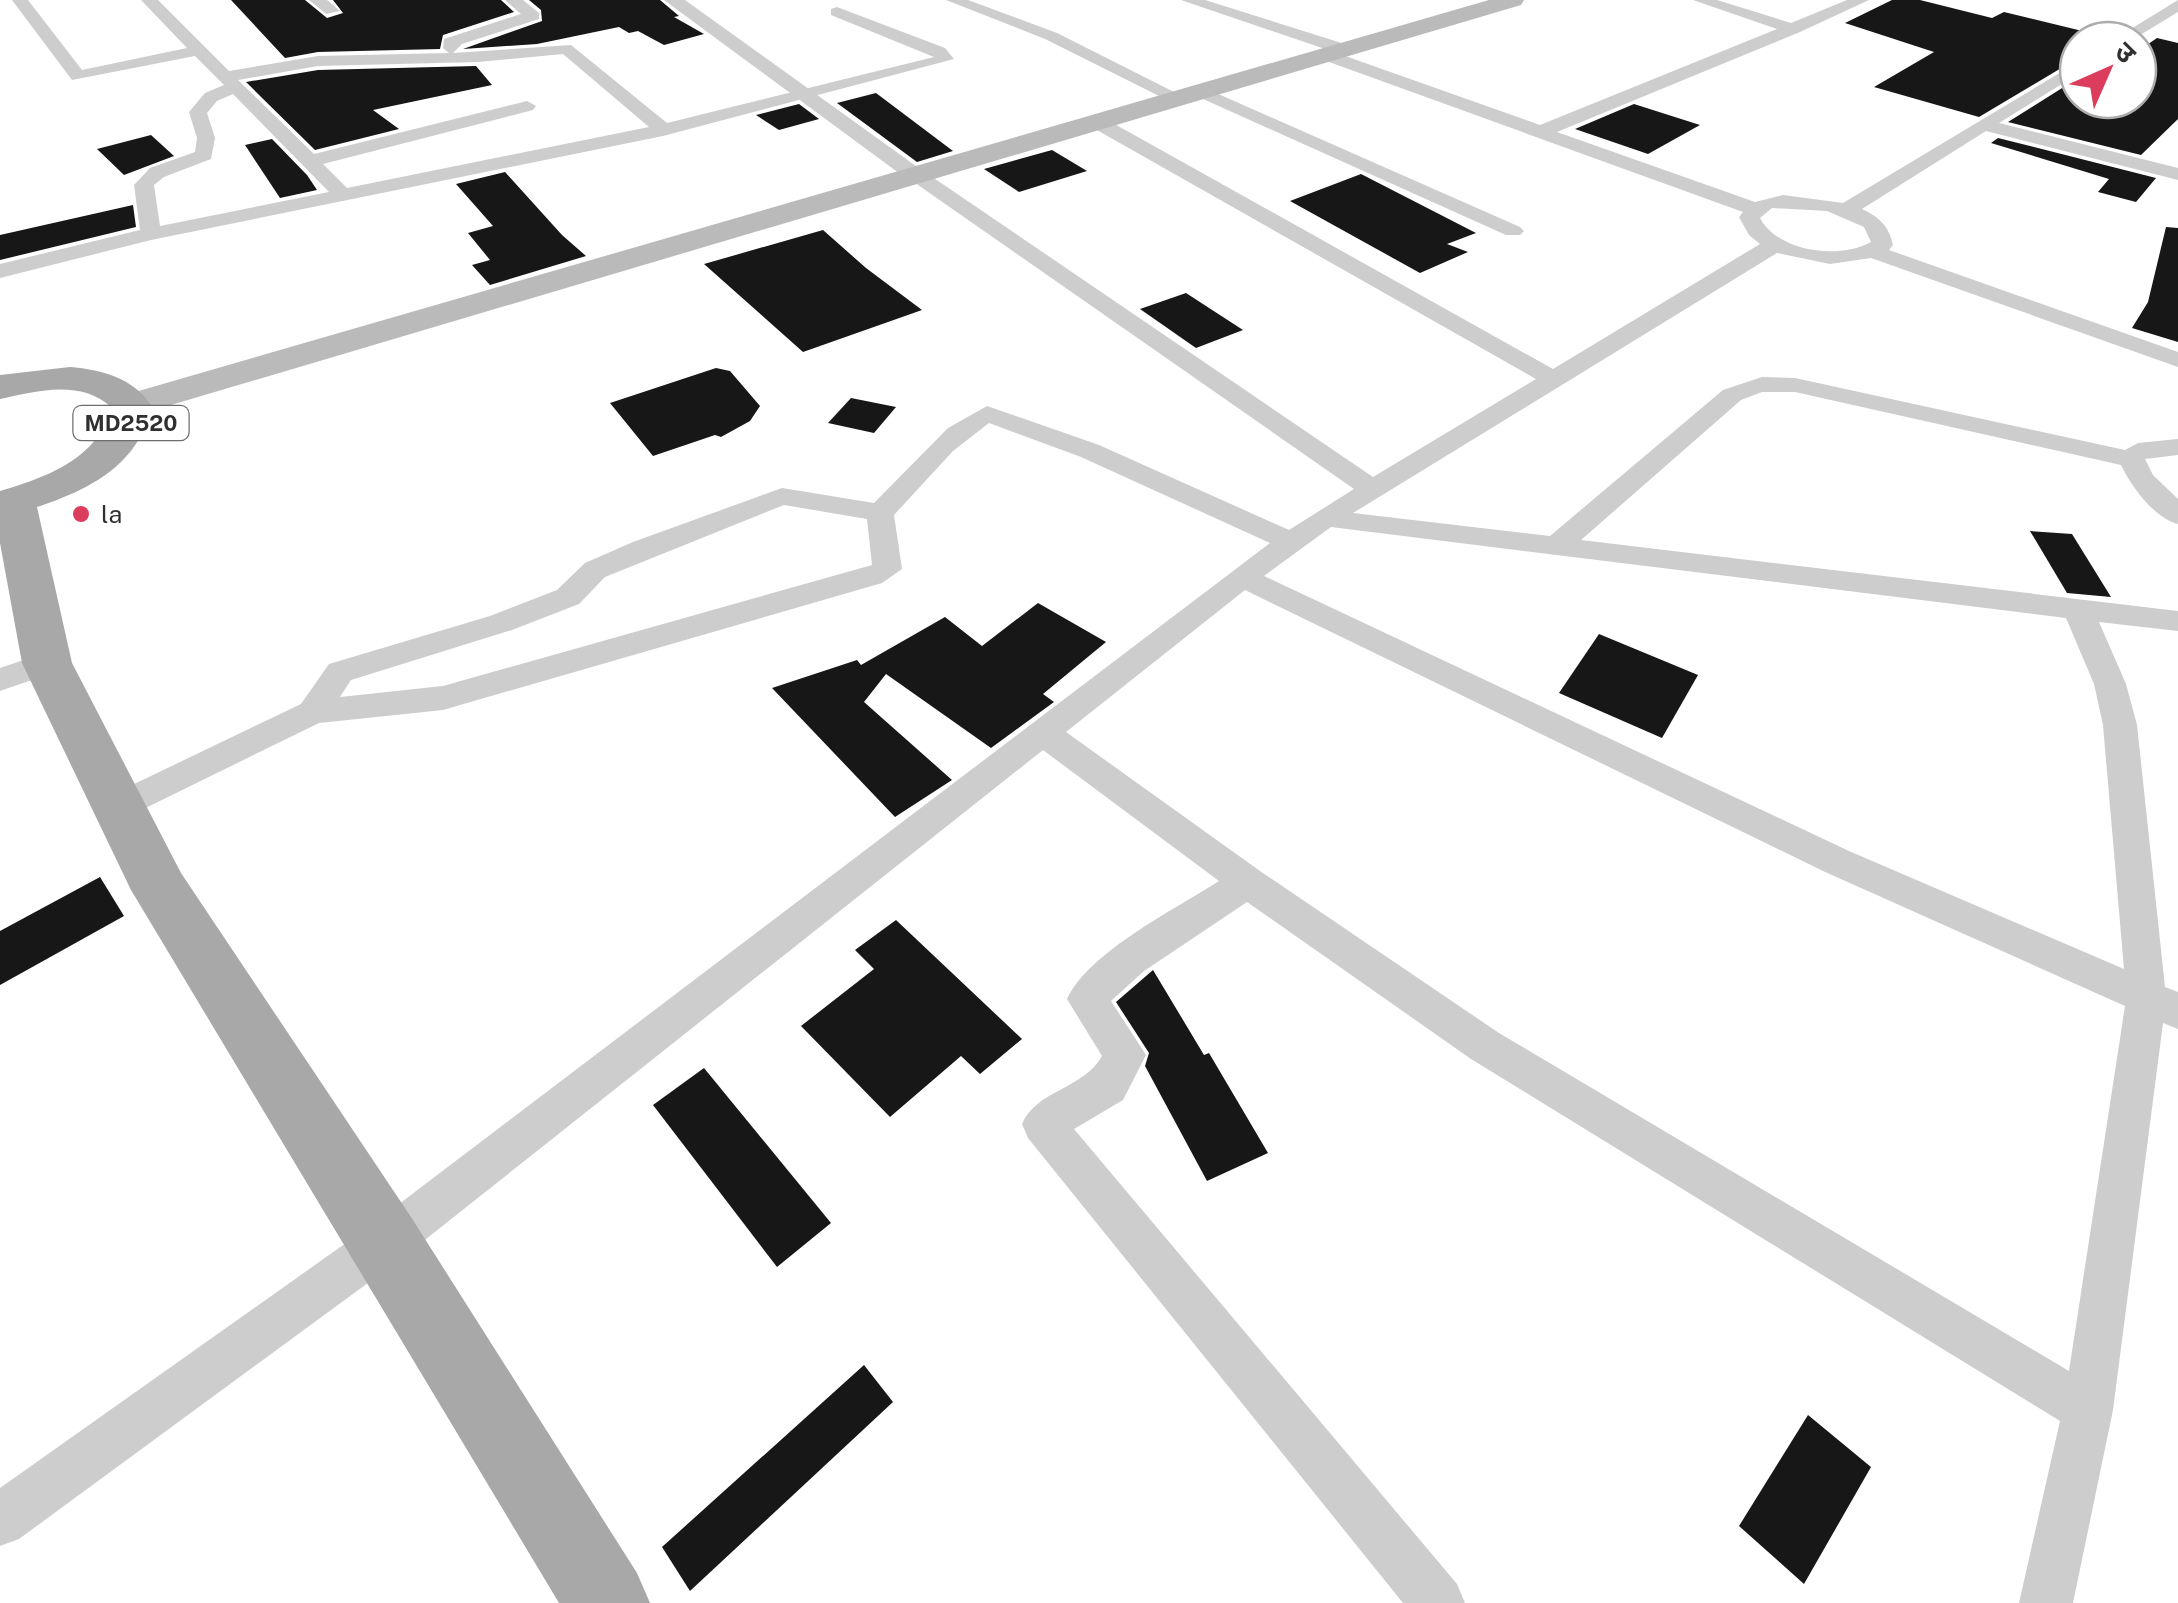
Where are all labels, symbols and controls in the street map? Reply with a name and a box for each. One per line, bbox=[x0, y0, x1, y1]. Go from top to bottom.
north arrow bbox=[2058, 20, 2158, 120]
text: उ bbox=[2109, 35, 2144, 70]
road number: MD2520 bbox=[74, 406, 188, 440]
place label: la bbox=[101, 499, 122, 529]
marker: la bbox=[70, 503, 92, 525]

